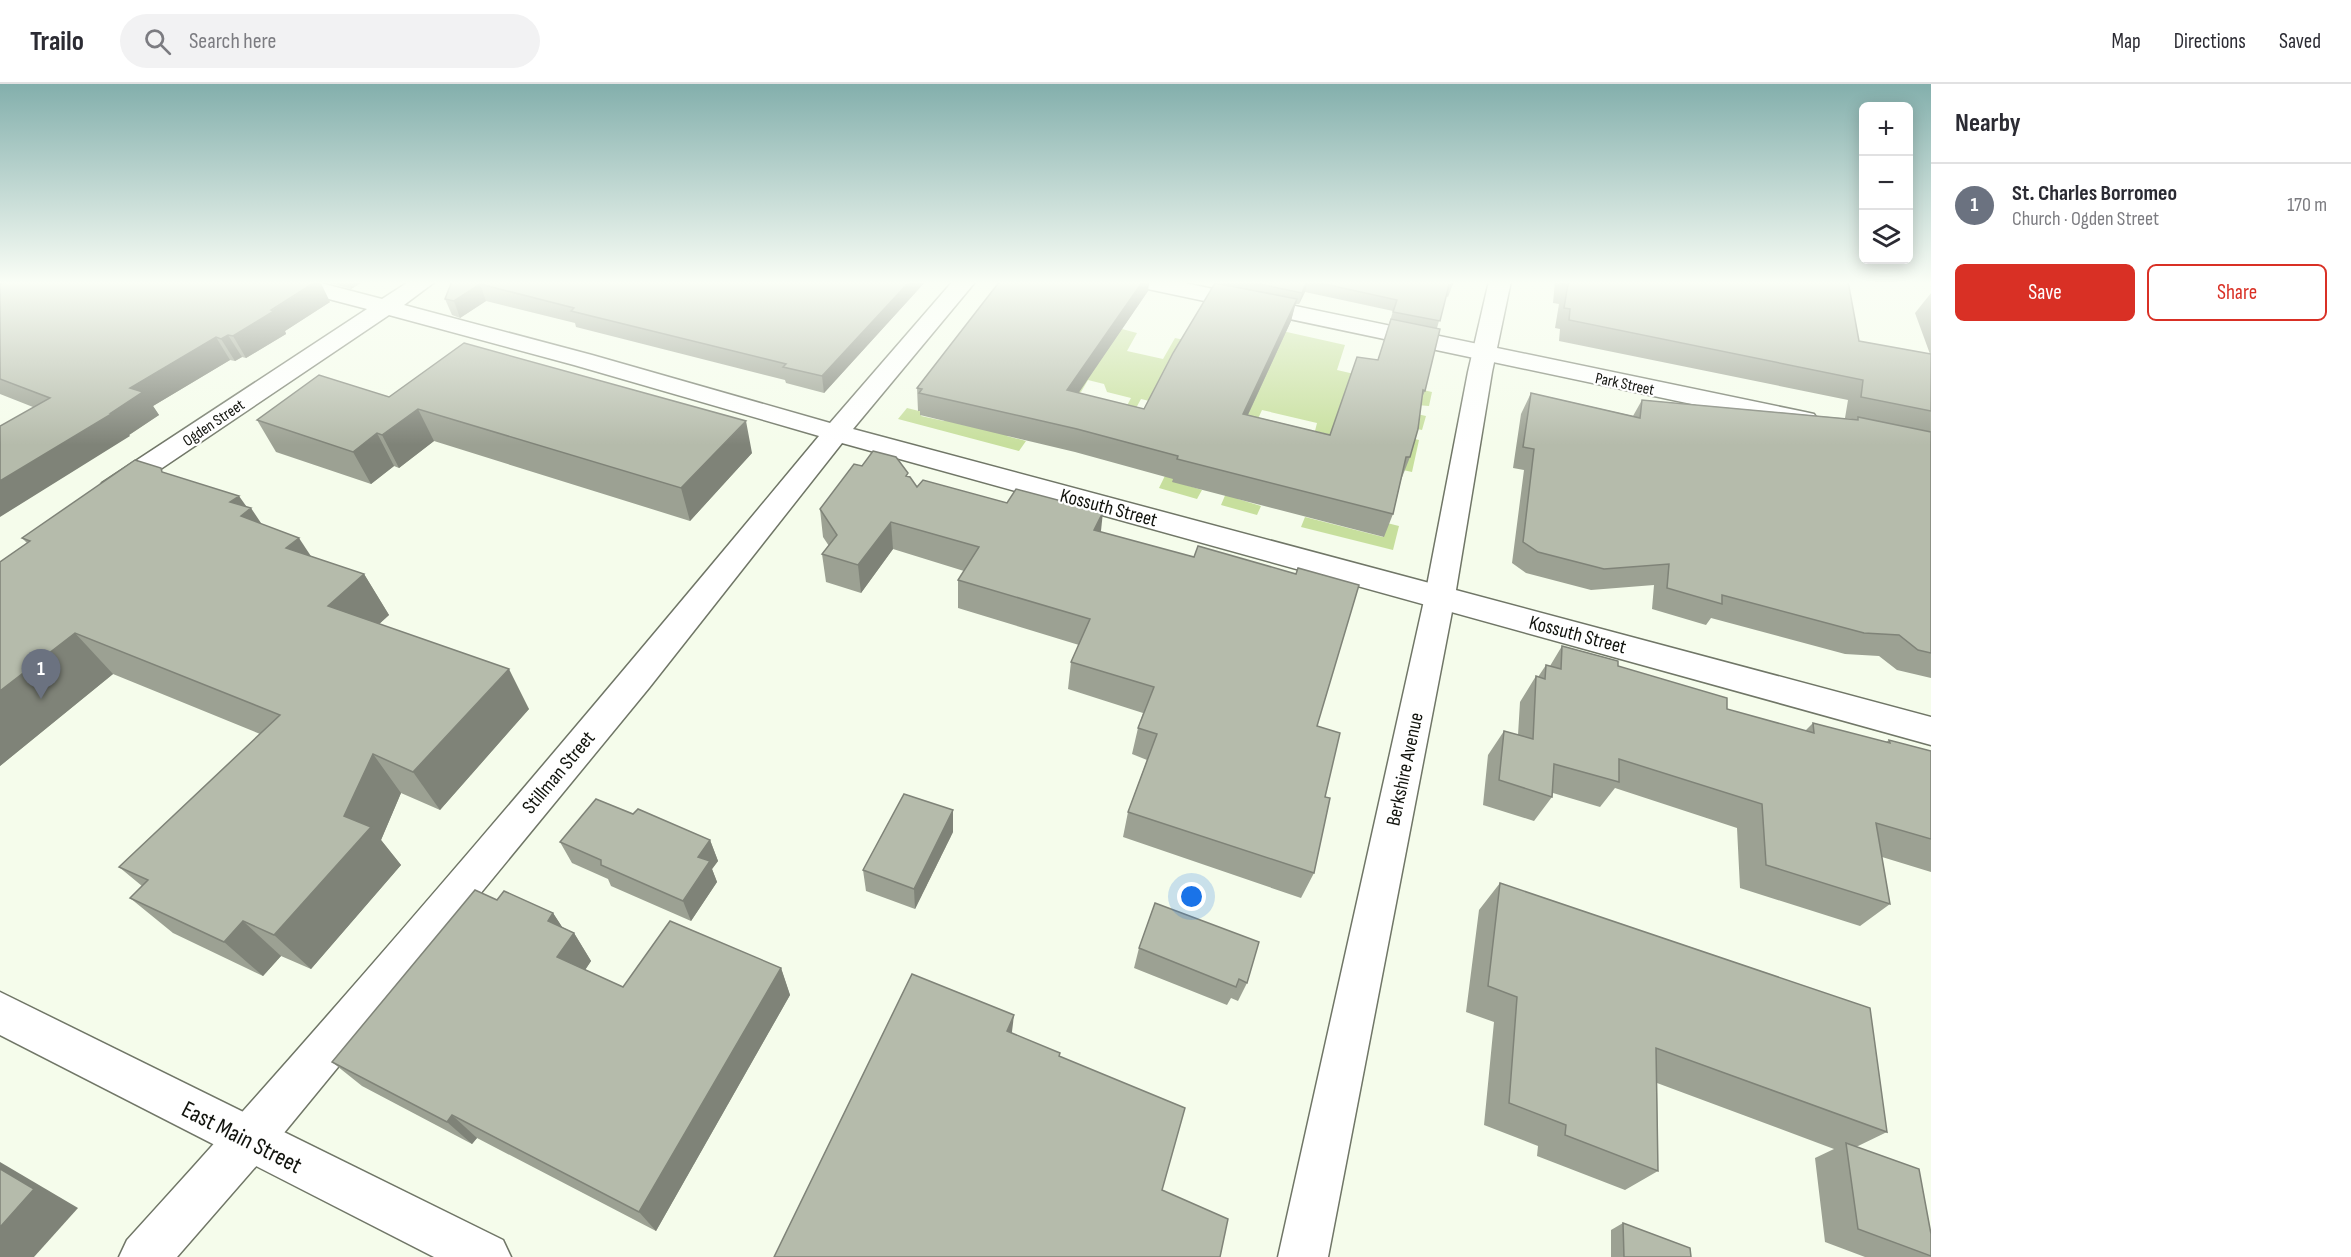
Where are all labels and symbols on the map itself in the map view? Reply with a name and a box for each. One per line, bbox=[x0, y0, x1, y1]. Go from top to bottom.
street label: Park Street bbox=[1594, 369, 1656, 400]
street label: Ogden Street bbox=[179, 396, 248, 451]
street label: Kossuth Street bbox=[1058, 483, 1160, 532]
street label: Kossuth Street bbox=[1527, 610, 1629, 659]
pin: 1 bbox=[22, 650, 60, 699]
street label: Berkshire Avenue bbox=[1381, 710, 1429, 828]
street label: Stillman Street bbox=[517, 727, 600, 819]
your location bbox=[1177, 882, 1206, 911]
street label: East Main Street bbox=[177, 1095, 307, 1180]

